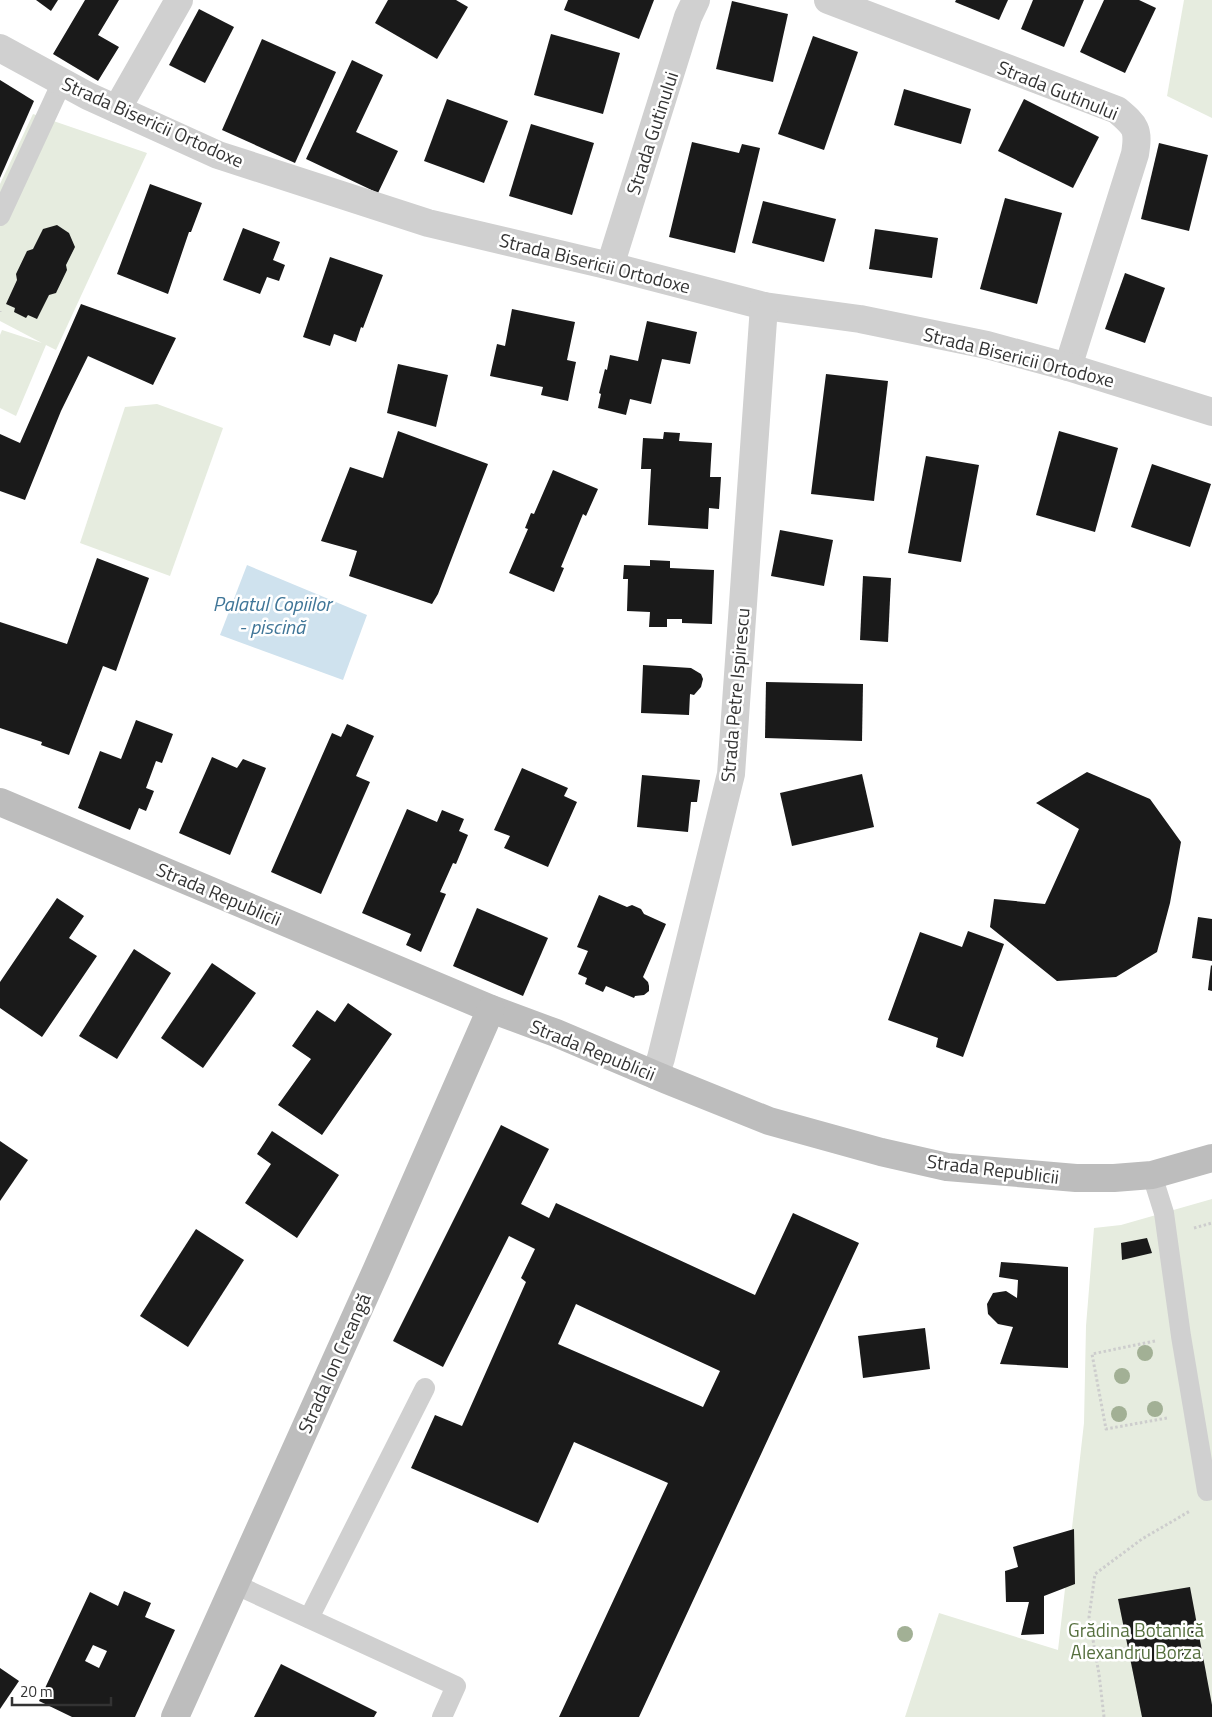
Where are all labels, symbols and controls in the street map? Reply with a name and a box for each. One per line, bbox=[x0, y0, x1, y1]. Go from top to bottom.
street label: Strada Gutinului bbox=[993, 52, 1123, 127]
street label: Strada Gutinului bbox=[618, 67, 685, 198]
street label: Strada Bisericii Ortodoxe bbox=[58, 68, 249, 175]
street label: Strada Bisericii Ortodoxe bbox=[496, 225, 694, 300]
street label: Strada Bisericii Ortodoxe bbox=[920, 319, 1118, 394]
water label: Palatul Copiilor - piscină bbox=[213, 588, 334, 642]
street label: Strada Petre Ispirescu bbox=[712, 606, 757, 783]
street label: Strada Republicii bbox=[152, 854, 286, 933]
street label: Strada Republicii bbox=[526, 1011, 660, 1088]
street label: Strada Republicii bbox=[925, 1146, 1061, 1191]
street label: Strada Ion Creangă bbox=[290, 1288, 378, 1438]
park label: Grădina Botanică Alexandru Borza bbox=[1068, 1615, 1204, 1666]
scale bar bbox=[12, 1674, 111, 1706]
text: 20 m bbox=[20, 1680, 53, 1703]

